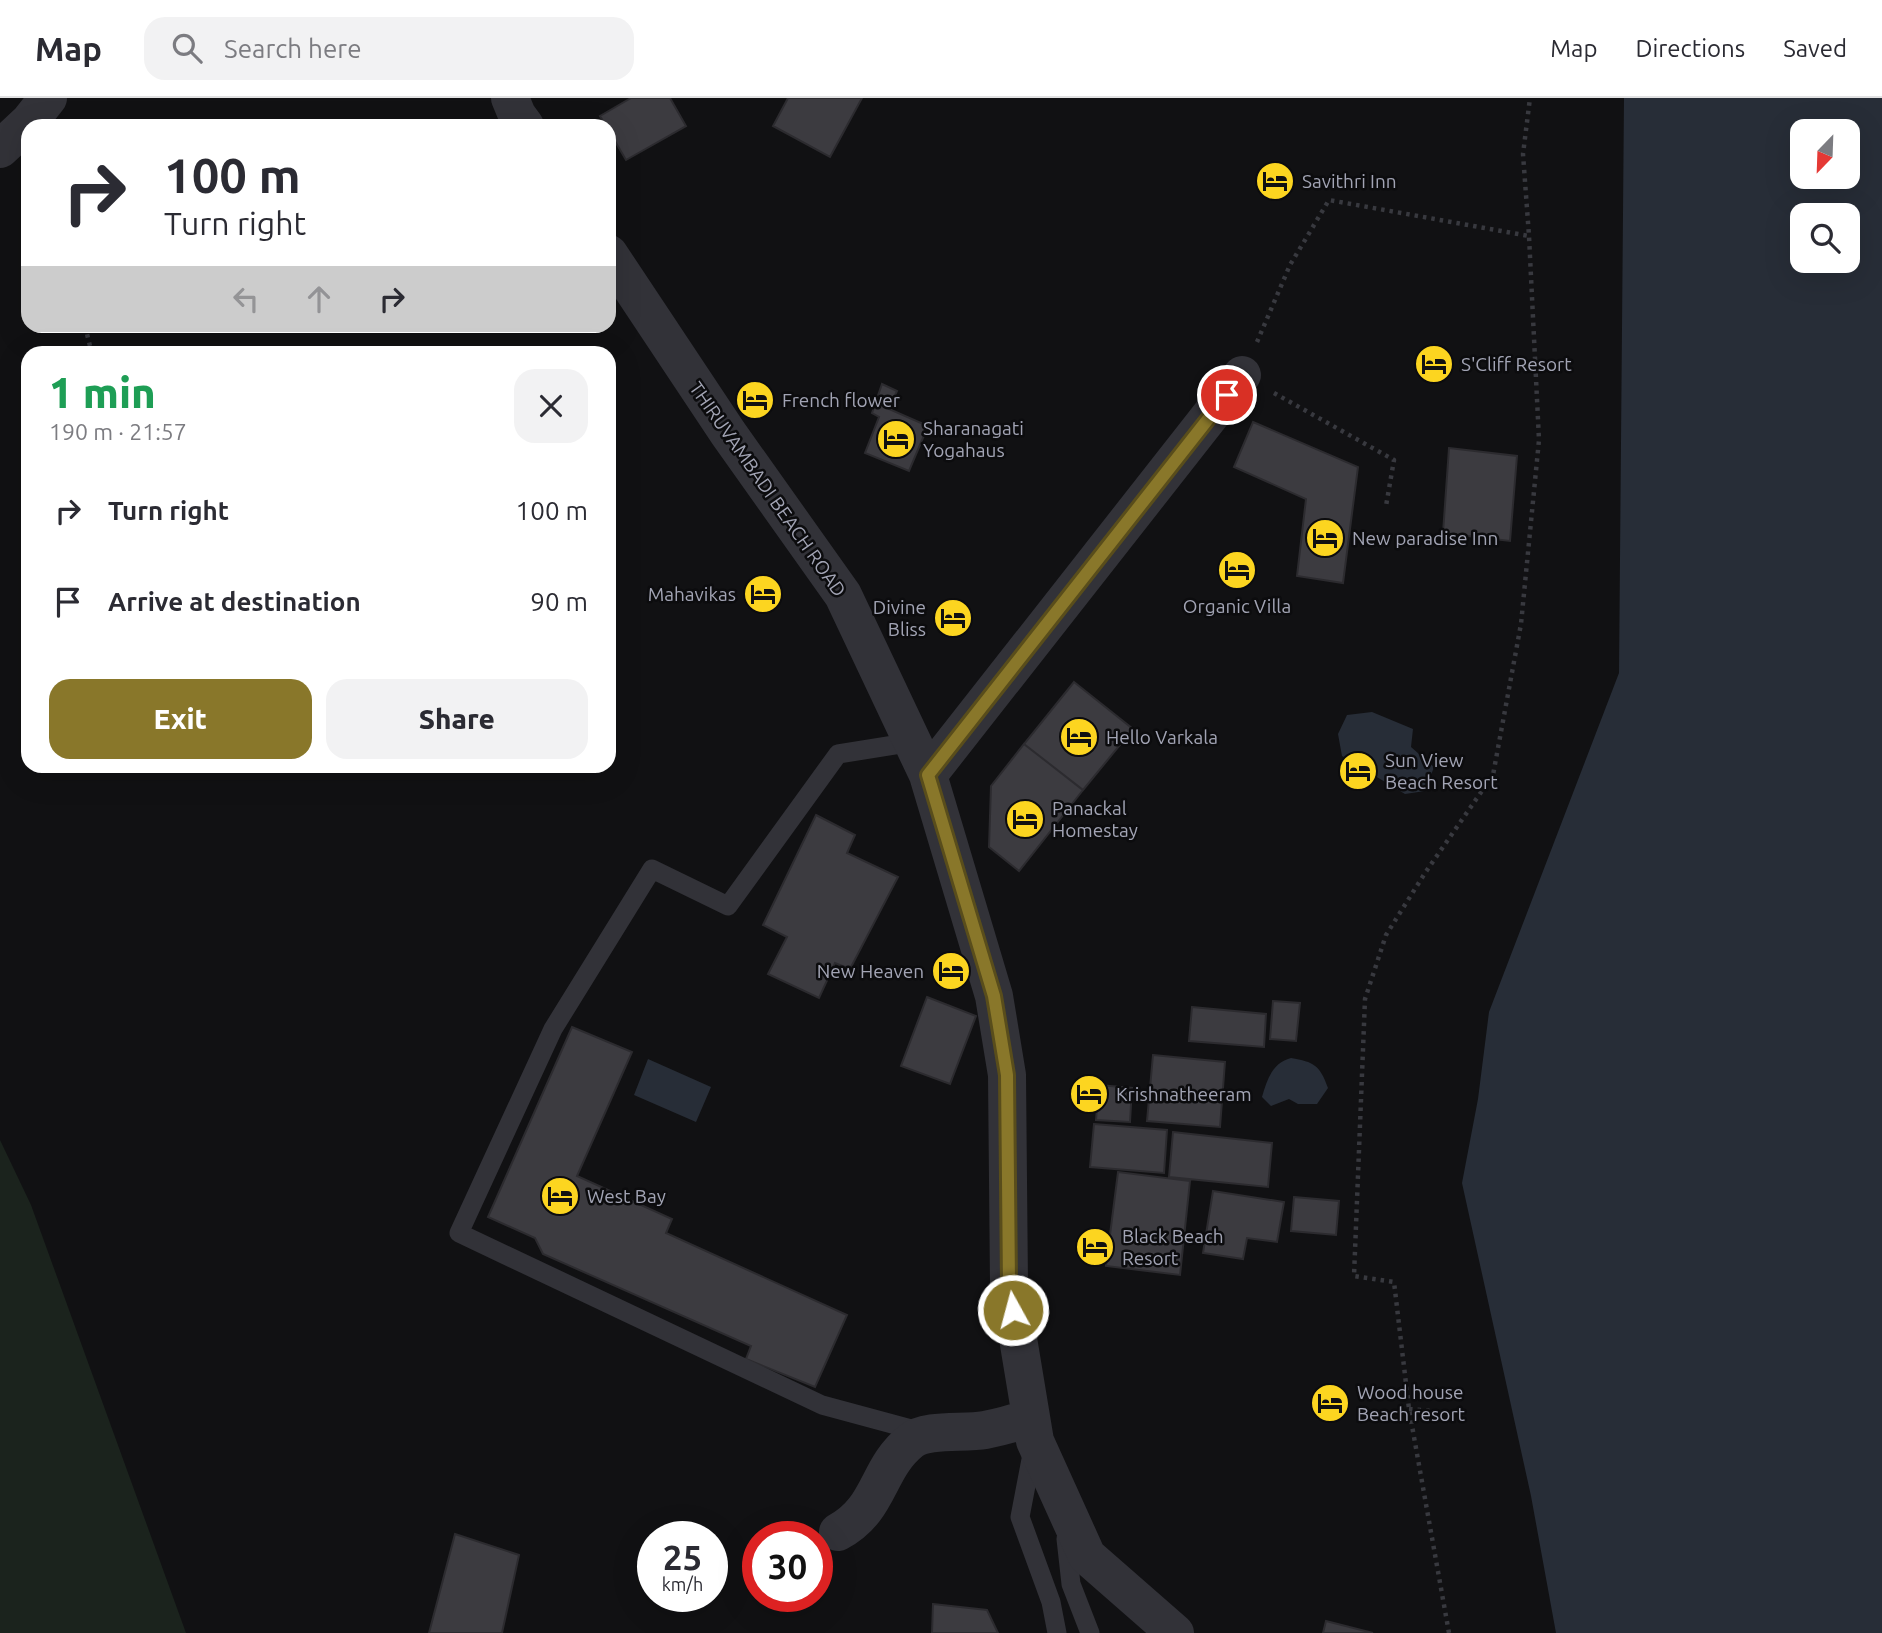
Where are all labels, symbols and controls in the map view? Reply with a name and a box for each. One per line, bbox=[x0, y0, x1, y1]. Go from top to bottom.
search box bbox=[144, 17, 634, 80]
icon: search bbox=[168, 29, 206, 67]
text: Map bbox=[35, 30, 102, 67]
text: Search here bbox=[224, 34, 362, 63]
text: Map bbox=[1550, 35, 1597, 62]
text: Directions bbox=[1635, 35, 1745, 62]
text: Saved bbox=[1783, 35, 1847, 62]
north arrow bbox=[1790, 119, 1860, 189]
map controls bbox=[1790, 119, 1860, 273]
icon: right bbox=[49, 147, 140, 238]
text: 100 m bbox=[164, 147, 301, 202]
hotel icon: Savithri Inn bbox=[1254, 160, 1296, 202]
place label: Savithri Inn bbox=[1302, 170, 1397, 192]
button: search bbox=[1790, 203, 1860, 273]
text: Turn right bbox=[164, 205, 306, 241]
icon: left bbox=[227, 280, 265, 318]
icon: ahead bbox=[300, 280, 338, 318]
icon: right bbox=[373, 280, 411, 318]
hotel icon: S'Cliff Resort bbox=[1413, 343, 1455, 385]
place label: S'Cliff Resort bbox=[1461, 353, 1572, 375]
pin bbox=[1197, 365, 1257, 425]
text: 1 min bbox=[49, 369, 156, 416]
button: close bbox=[514, 369, 588, 443]
icon: arrive bbox=[1208, 376, 1246, 414]
street label: THIRUVAMBADI BEACH ROAD bbox=[685, 377, 851, 601]
hotel icon: French flower bbox=[734, 379, 776, 421]
place label: French flower bbox=[782, 389, 900, 411]
place label: Sharanagati Yogahaus bbox=[923, 417, 1024, 461]
hotel icon: Sharanagati Yogahaus bbox=[875, 418, 917, 460]
text: 190 m · 21:57 bbox=[49, 419, 187, 444]
icon: right bbox=[49, 492, 87, 530]
text: Turn right bbox=[108, 496, 229, 525]
text: 100 m bbox=[516, 496, 588, 525]
hotel icon: New paradise Inn bbox=[1304, 517, 1346, 559]
place label: New paradise Inn bbox=[1352, 527, 1498, 549]
hotel icon: Organic Villa bbox=[1216, 549, 1258, 591]
hotel icon: Mahavikas bbox=[742, 573, 784, 615]
icon: arrive bbox=[49, 583, 87, 621]
place label: Mahavikas bbox=[648, 583, 736, 605]
text: Arrive at destination bbox=[108, 587, 361, 616]
text: 90 m bbox=[530, 587, 588, 616]
place label: Organic Villa bbox=[1183, 595, 1291, 617]
place label: Divine Bliss bbox=[873, 596, 926, 640]
hotel icon: Divine Bliss bbox=[932, 597, 974, 639]
button: Exit bbox=[49, 679, 312, 759]
button: Share bbox=[326, 679, 588, 759]
hotel icon: Hello Varkala bbox=[1058, 716, 1100, 758]
place label: Hello Varkala bbox=[1106, 726, 1218, 748]
place label: Sun View Beach Resort bbox=[1385, 749, 1498, 793]
hotel icon: Sun View Beach Resort bbox=[1337, 750, 1379, 792]
place label: Panackal Homestay bbox=[1052, 797, 1138, 841]
hotel icon: Panackal Homestay bbox=[1004, 798, 1046, 840]
hotel icon: New Heaven bbox=[930, 950, 972, 992]
place label: New Heaven bbox=[817, 960, 924, 982]
hotel icon: Krishnatheeram bbox=[1068, 1073, 1110, 1115]
place label: Krishnatheeram bbox=[1116, 1083, 1252, 1105]
hotel icon: West Bay bbox=[539, 1175, 581, 1217]
place label: West Bay bbox=[587, 1185, 666, 1207]
place label: Black Beach Resort bbox=[1122, 1225, 1224, 1269]
hotel icon: Black Beach Resort bbox=[1074, 1226, 1116, 1268]
position arrow bbox=[976, 1273, 1050, 1347]
place label: Wood house Beach resort bbox=[1357, 1381, 1466, 1425]
hotel icon: Wood house Beach resort bbox=[1309, 1382, 1351, 1424]
speed limit sign: 30 bbox=[742, 1521, 833, 1612]
text: 25 bbox=[663, 1537, 702, 1577]
text: km/h bbox=[662, 1574, 703, 1594]

